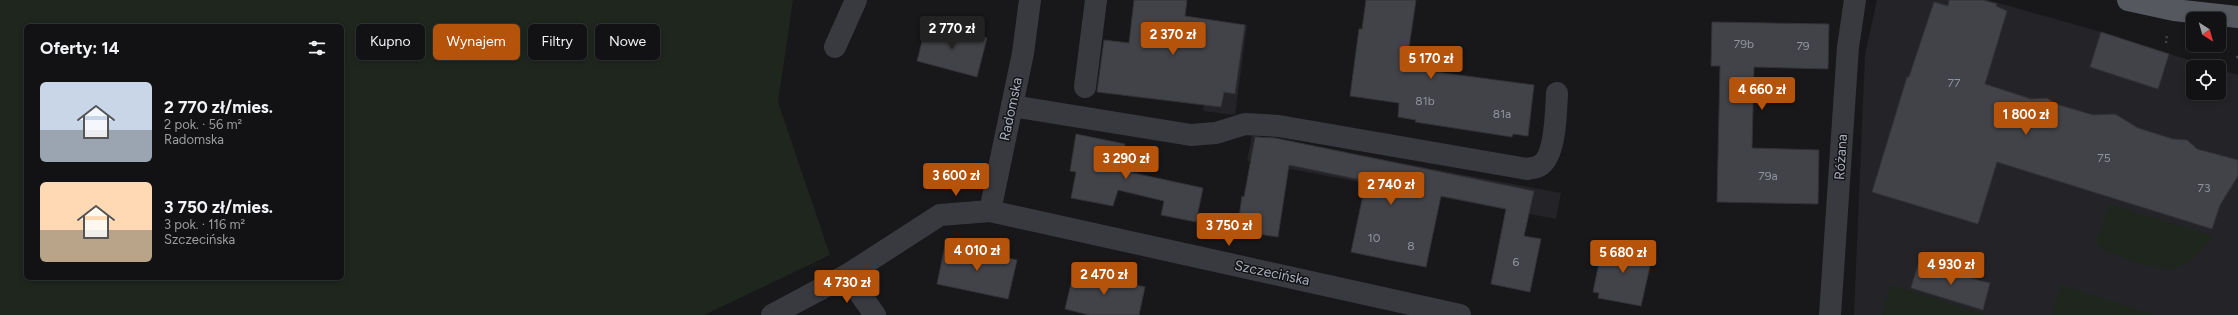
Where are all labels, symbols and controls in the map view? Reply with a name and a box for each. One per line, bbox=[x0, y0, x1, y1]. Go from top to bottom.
north arrow bbox=[2186, 12, 2226, 52]
map controls bbox=[2186, 12, 2226, 100]
pin: 2 770 zł bbox=[911, 16, 993, 50]
text: 2 770 zł bbox=[929, 21, 975, 36]
pin: 2 370 zł bbox=[1132, 22, 1214, 56]
chip: Kupno bbox=[356, 24, 425, 60]
chip: Wynajem bbox=[433, 24, 520, 60]
chip: Filtry bbox=[528, 24, 587, 60]
chip: Nowe bbox=[595, 24, 660, 60]
text: 2 370 zł bbox=[1150, 27, 1196, 42]
icon: filters bbox=[306, 37, 328, 59]
house number: 79b bbox=[1734, 37, 1754, 51]
text: Oferty: 14 bbox=[40, 38, 119, 58]
house number: 79 bbox=[1796, 39, 1810, 53]
pin: 5 170 zł bbox=[1390, 46, 1472, 80]
text: 5 170 zł bbox=[1409, 51, 1453, 66]
button: locate bbox=[2186, 60, 2226, 100]
street label: Radomska bbox=[996, 76, 1026, 142]
house number: 77 bbox=[1948, 76, 1961, 90]
pin: 4 660 zł bbox=[1721, 77, 1803, 111]
text: 4 660 zł bbox=[1738, 82, 1786, 97]
house number: 81b bbox=[1415, 94, 1435, 108]
text: 2 770 zł/mies. bbox=[164, 97, 273, 117]
icon: home bbox=[72, 98, 120, 146]
pin: 1 800 zł bbox=[1985, 102, 2067, 136]
house number: 81a bbox=[1493, 107, 1511, 121]
text: 1 800 zł bbox=[2003, 107, 2049, 122]
text: 2 pok. · 56 m² bbox=[164, 117, 242, 132]
text: Radomska bbox=[164, 132, 224, 147]
street label: Różana bbox=[1831, 134, 1851, 180]
pin: 3 290 zł bbox=[1085, 146, 1167, 180]
text: 3 290 zł bbox=[1103, 151, 1149, 166]
house number: 75 bbox=[2097, 151, 2111, 165]
pin: 3 600 zł bbox=[915, 163, 997, 197]
text: 3 600 zł bbox=[932, 168, 980, 183]
house number: 79a bbox=[1758, 169, 1778, 183]
pin: 2 740 zł bbox=[1350, 172, 1432, 206]
text: 2 740 zł bbox=[1367, 177, 1415, 192]
house number: 73 bbox=[2198, 181, 2210, 195]
text: 3 750 zł/mies. bbox=[164, 197, 273, 217]
icon: home bbox=[72, 198, 120, 246]
pin: 3 750 zł bbox=[1188, 213, 1270, 247]
text: 3 pok. · 116 m² bbox=[164, 217, 245, 232]
text: 3 750 zł bbox=[1206, 218, 1252, 233]
house number: 10 bbox=[1368, 231, 1381, 245]
text: Szczecińska bbox=[164, 232, 235, 247]
pin: 4 010 zł bbox=[936, 238, 1018, 272]
house number: 8 bbox=[1407, 239, 1415, 253]
pin: 5 680 zł bbox=[1582, 240, 1664, 274]
text: 4 010 zł bbox=[954, 243, 1000, 258]
text: 5 680 zł bbox=[1599, 245, 1647, 260]
pin: 4 930 zł bbox=[1910, 252, 1992, 286]
house number: 6 bbox=[1513, 255, 1520, 269]
street label: Szczecińska bbox=[1233, 257, 1311, 289]
text: 4 930 zł bbox=[1927, 257, 1975, 272]
pin: 2 470 zł bbox=[1063, 262, 1145, 296]
text: 2 470 zł bbox=[1080, 267, 1128, 282]
pin: 4 730 zł bbox=[806, 270, 888, 304]
text: 4 730 zł bbox=[823, 275, 871, 290]

